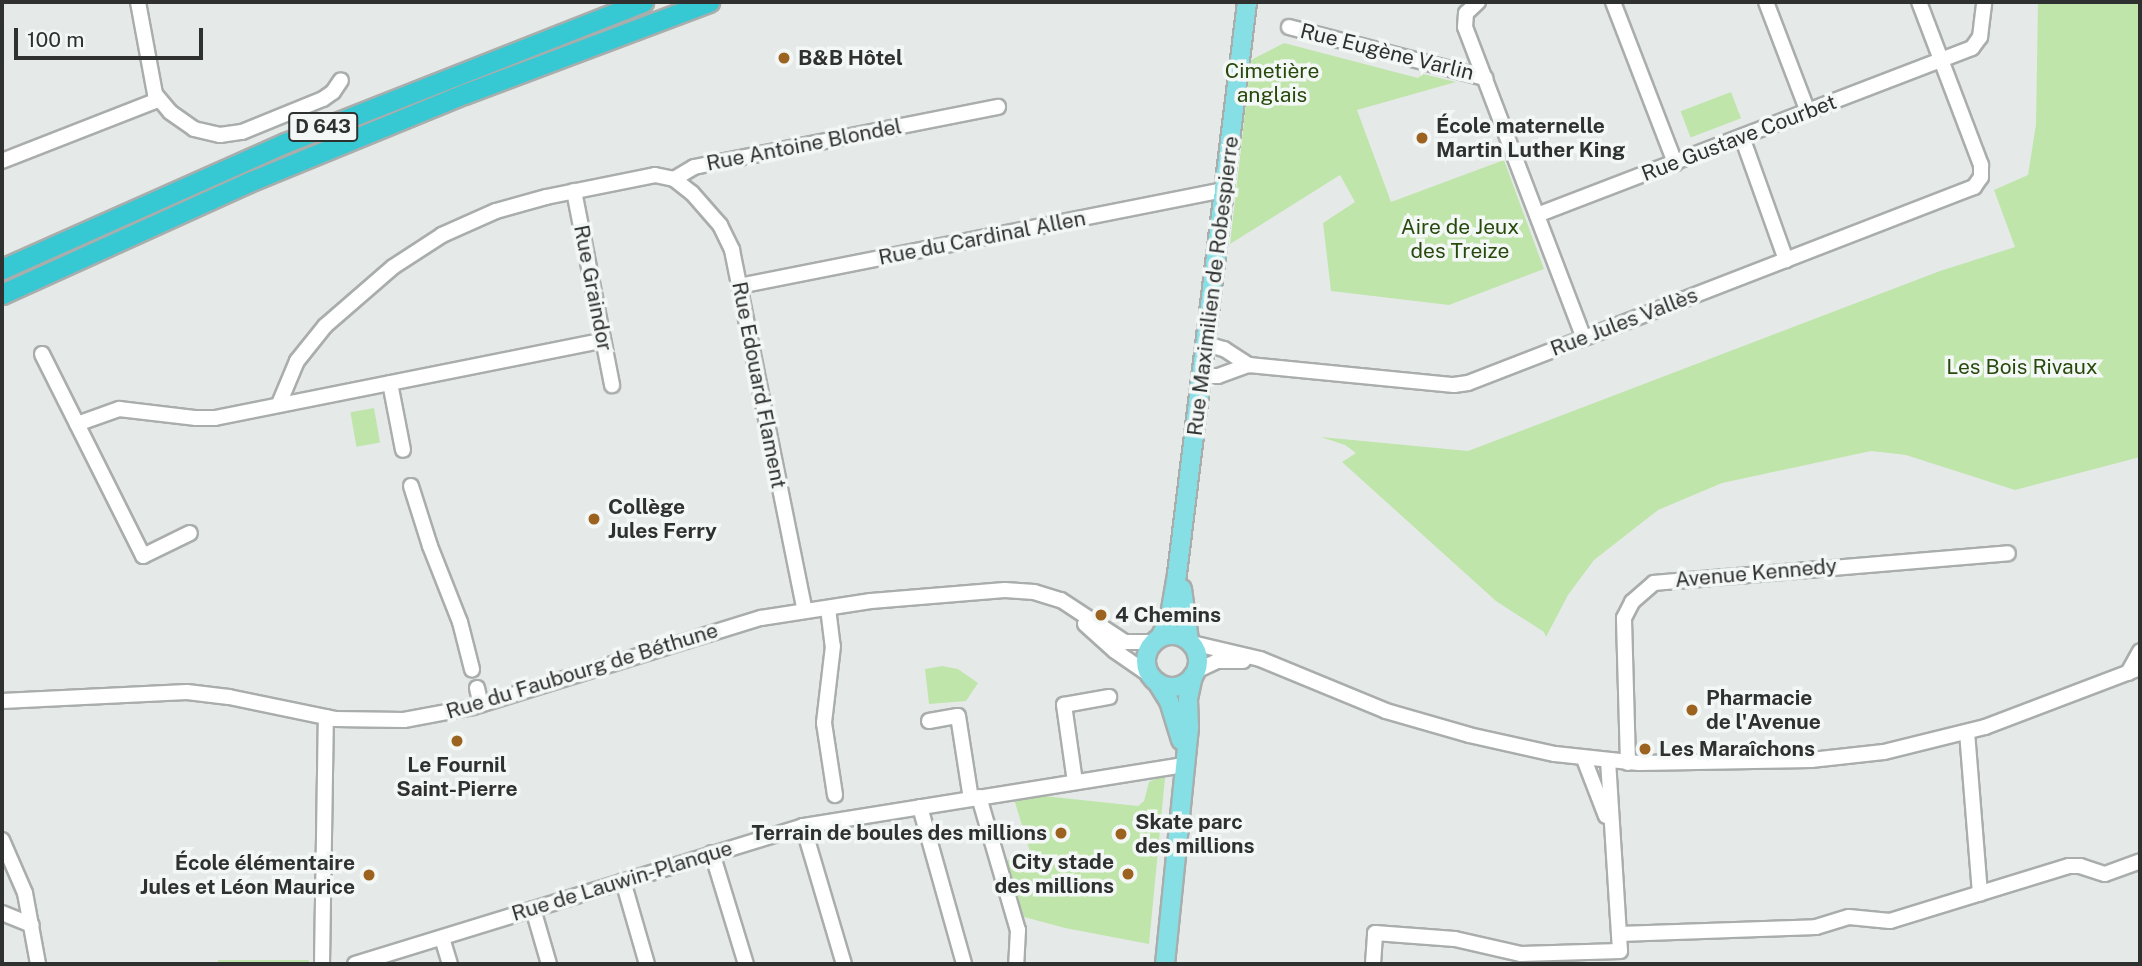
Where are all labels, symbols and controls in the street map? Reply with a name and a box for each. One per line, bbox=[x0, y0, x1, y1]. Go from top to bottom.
scale bar bbox=[18, 14, 206, 58]
street label: Rue Eugène Varlin bbox=[1297, 18, 1477, 86]
text: 100 m bbox=[27, 27, 84, 52]
place label: B&B Hôtel bbox=[798, 45, 903, 71]
marker: B&B Hôtel bbox=[776, 50, 792, 66]
park label: Cimetière anglais bbox=[1225, 58, 1319, 108]
street label: Rue Gustave Courbet bbox=[1638, 89, 1840, 187]
road number: D 643 bbox=[288, 111, 358, 142]
place label: École maternelle Martin Luther King bbox=[1436, 113, 1625, 163]
street label: Rue Antoine Blondel bbox=[704, 114, 904, 176]
marker: École maternelle Martin Luther King bbox=[1414, 130, 1430, 146]
street label: Rue Maximilien de Robespierre bbox=[1182, 134, 1244, 438]
street label: Rue du Cardinal Allen bbox=[876, 206, 1088, 270]
park label: Aire de Jeux des Treize bbox=[1401, 214, 1519, 264]
street label: Rue Graindor bbox=[568, 223, 618, 353]
street label: Rue Edouard Flament bbox=[727, 279, 791, 491]
street label: Rue Jules Vallès bbox=[1547, 282, 1701, 362]
park label: Les Bois Rivaux bbox=[1946, 354, 2098, 380]
place label: Collège Jules Ferry bbox=[608, 494, 717, 544]
marker: Collège Jules Ferry bbox=[586, 511, 602, 527]
street label: Avenue Kennedy bbox=[1674, 553, 1838, 593]
place label: 4 Chemins bbox=[1115, 602, 1221, 628]
marker: 4 Chemins bbox=[1093, 607, 1109, 623]
street label: Rue du Faubourg de Béthune bbox=[443, 617, 721, 725]
place label: Pharmacie de l'Avenue bbox=[1706, 685, 1821, 735]
marker: Pharmacie de l'Avenue bbox=[1684, 702, 1700, 718]
marker: Le Fournil Saint-Pierre bbox=[449, 733, 465, 749]
place label: Les Maraîchons bbox=[1659, 736, 1815, 762]
marker: Les Maraîchons bbox=[1637, 741, 1653, 757]
place label: Le Fournil Saint-Pierre bbox=[396, 752, 518, 802]
place label: Skate parc des millions bbox=[1135, 809, 1255, 859]
place label: Terrain de boules des millions bbox=[751, 820, 1047, 846]
marker: Terrain de boules des millions bbox=[1053, 825, 1069, 841]
marker: Skate parc des millions bbox=[1113, 826, 1129, 842]
street label: Rue de Lauwin-Planque bbox=[508, 835, 736, 927]
place label: City stade des millions bbox=[994, 849, 1114, 899]
place label: École élémentaire Jules et Léon Maurice bbox=[140, 850, 355, 900]
marker: City stade des millions bbox=[1120, 866, 1136, 882]
marker: École élémentaire Jules et Léon Maurice bbox=[361, 867, 377, 883]

